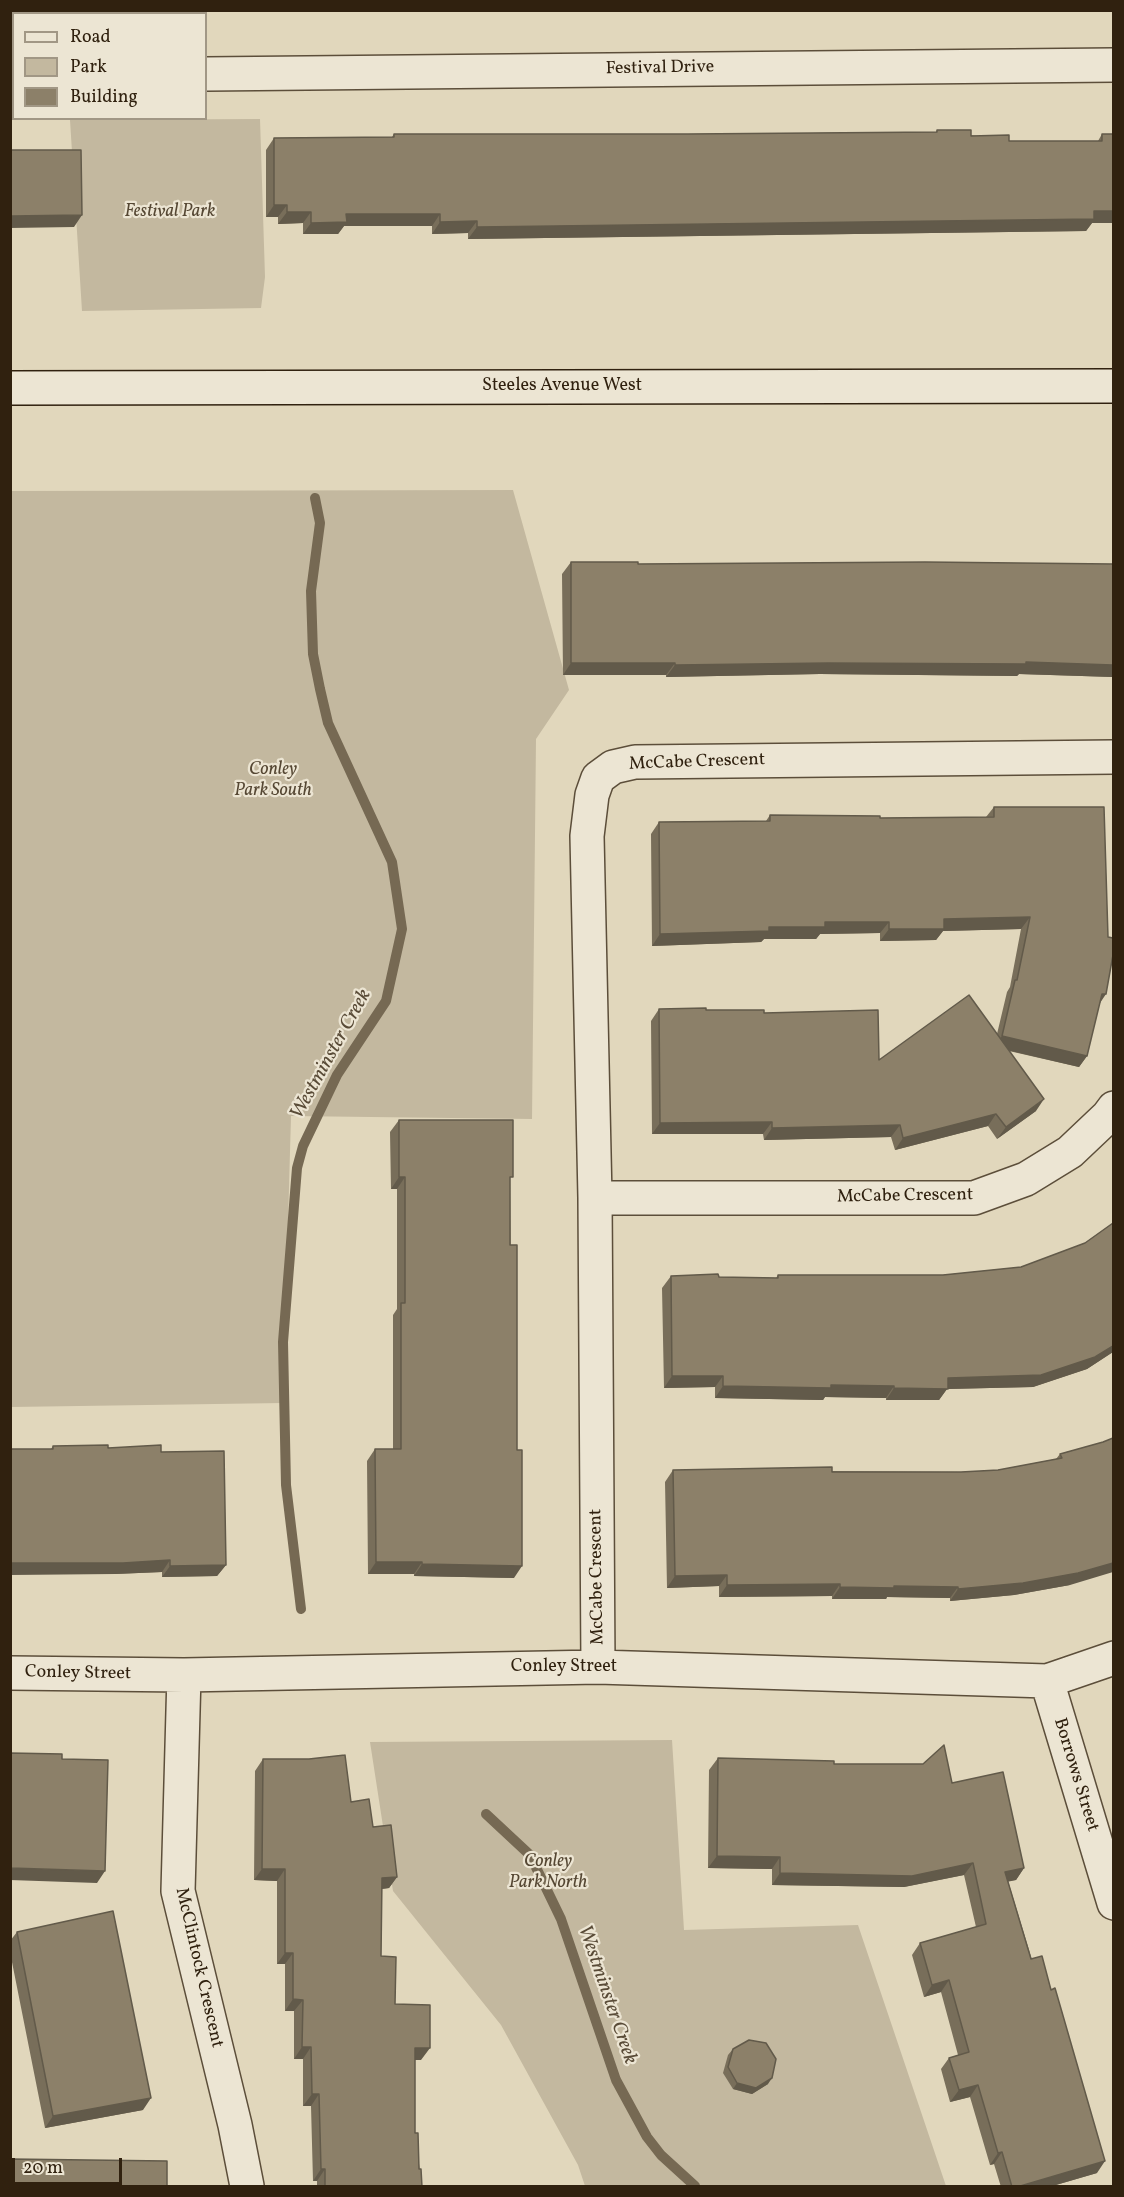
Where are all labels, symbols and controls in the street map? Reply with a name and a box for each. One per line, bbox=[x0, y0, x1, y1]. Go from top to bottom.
legend bbox=[12, 12, 207, 120]
text: Road bbox=[70, 25, 111, 50]
text: Park bbox=[70, 55, 107, 80]
street label: Festival Drive bbox=[606, 57, 714, 81]
text: Building bbox=[70, 85, 138, 110]
park label: Festival Park bbox=[125, 202, 215, 224]
street label: Steeles Avenue West bbox=[482, 376, 642, 398]
street label: McCabe Crescent bbox=[629, 750, 765, 776]
park label: Conley Park South bbox=[234, 760, 312, 802]
water label: Westminster Creek bbox=[286, 986, 378, 1124]
street label: McCabe Crescent bbox=[837, 1185, 973, 1209]
street label: McCabe Crescent bbox=[586, 1509, 610, 1645]
street label: Conley Street bbox=[511, 1657, 617, 1679]
street label: Conley Street bbox=[25, 1662, 131, 1686]
street label: Borrows Street bbox=[1047, 1716, 1103, 1834]
park label: Conley Park North bbox=[509, 1852, 587, 1894]
street label: McClintock Crescent bbox=[169, 1886, 227, 2050]
water label: Westminster Creek bbox=[571, 1922, 641, 2068]
scale bar bbox=[15, 2146, 124, 2184]
text: 20 m bbox=[23, 2156, 63, 2181]

